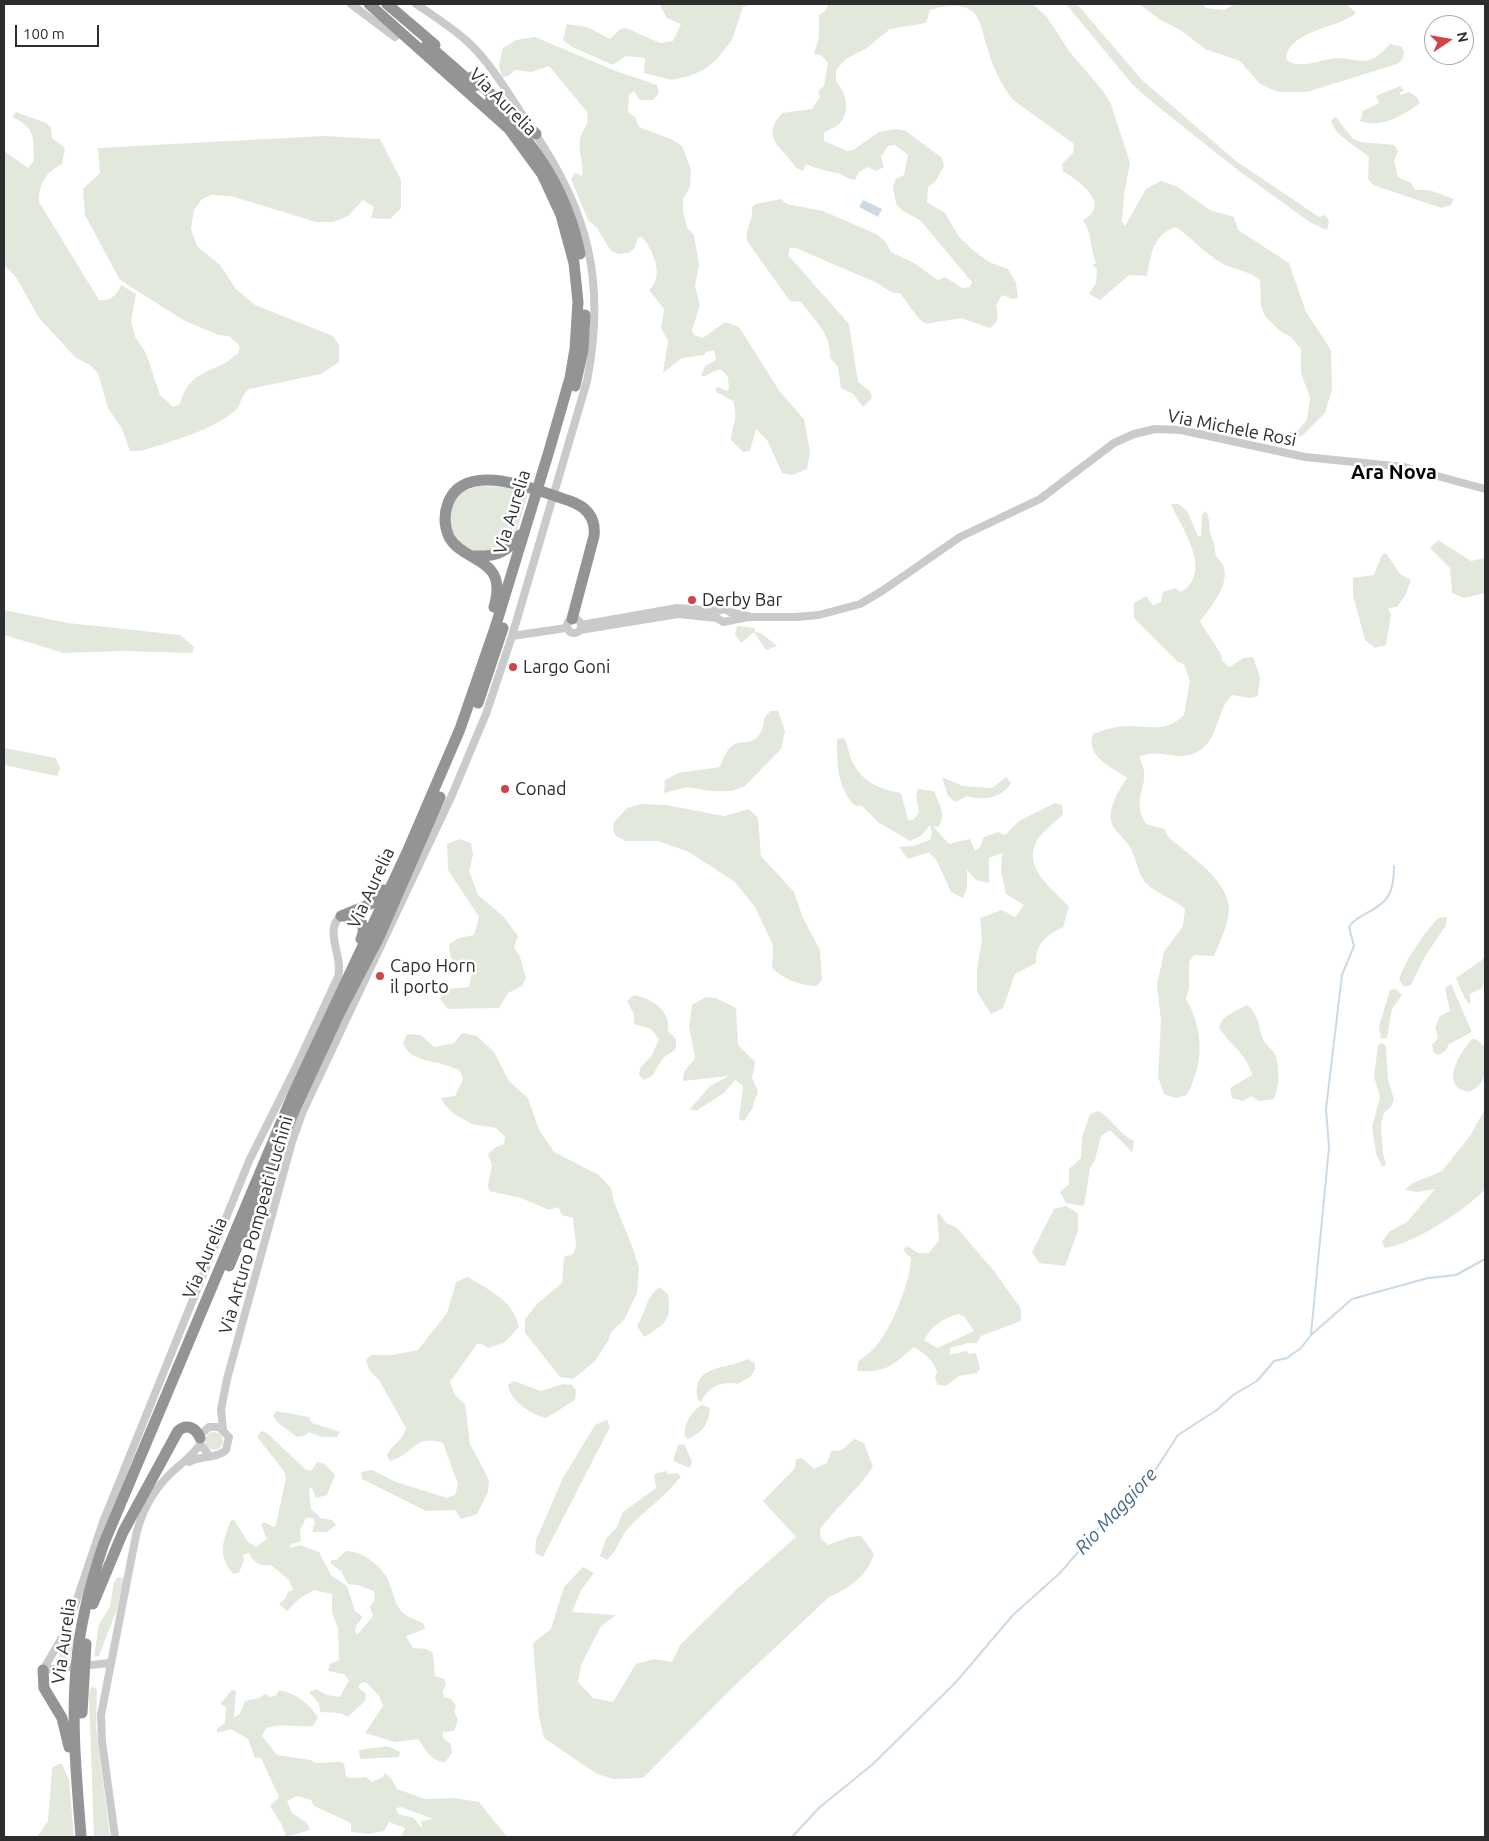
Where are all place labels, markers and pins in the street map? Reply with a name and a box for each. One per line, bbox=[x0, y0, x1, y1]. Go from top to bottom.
place label: Derby Bar bbox=[702, 589, 782, 611]
marker: Derby Bar bbox=[686, 594, 698, 606]
place label: Largo Goni bbox=[523, 656, 610, 678]
marker: Largo Goni bbox=[507, 661, 519, 673]
place label: Conad bbox=[515, 778, 567, 800]
marker: Conad bbox=[499, 783, 511, 795]
place label: Capo Horn il porto bbox=[390, 955, 476, 998]
marker: Capo Horn il porto bbox=[374, 970, 386, 982]

